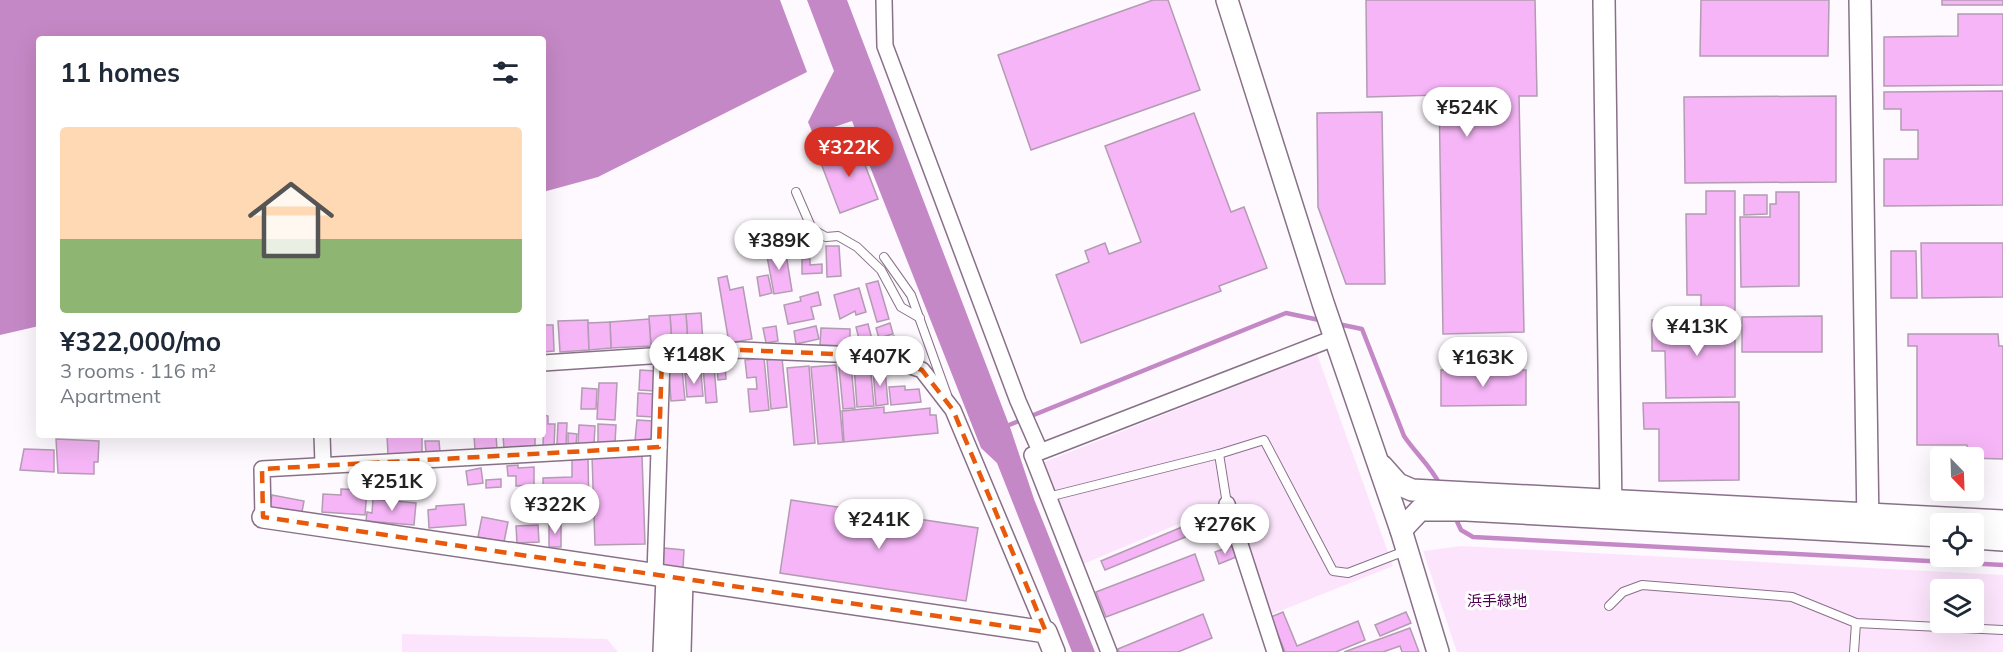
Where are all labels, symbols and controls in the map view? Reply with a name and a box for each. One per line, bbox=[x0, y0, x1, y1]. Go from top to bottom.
text: 11 homes bbox=[60, 56, 180, 89]
icon: filters bbox=[489, 56, 522, 89]
pin: ¥524K bbox=[1425, 87, 1509, 138]
text: ¥524K bbox=[1436, 94, 1498, 119]
pin: ¥322K bbox=[807, 127, 891, 178]
text: ¥322K bbox=[818, 134, 880, 159]
icon: home bbox=[237, 166, 345, 274]
pin: ¥389K bbox=[737, 220, 821, 271]
text: ¥389K bbox=[748, 227, 810, 252]
pin: ¥413K bbox=[1655, 306, 1739, 357]
text: ¥413K bbox=[1666, 313, 1728, 338]
text: ¥322,000/mo bbox=[60, 325, 221, 358]
pin: ¥148K bbox=[652, 334, 736, 385]
pin: ¥407K bbox=[838, 336, 922, 387]
pin: ¥163K bbox=[1441, 337, 1525, 388]
text: ¥148K bbox=[663, 341, 725, 366]
text: ¥407K bbox=[849, 343, 911, 368]
text: ¥163K bbox=[1452, 344, 1514, 369]
text: 3 rooms · 116 m² bbox=[60, 358, 216, 383]
text: Apartment bbox=[60, 383, 161, 408]
north arrow bbox=[1930, 447, 1984, 501]
map controls bbox=[1930, 447, 1984, 633]
pin: ¥251K bbox=[350, 461, 434, 512]
text: ¥251K bbox=[361, 468, 423, 493]
pin: ¥322K bbox=[513, 484, 597, 535]
text: ¥322K bbox=[524, 491, 586, 516]
pin: ¥241K bbox=[837, 499, 921, 550]
pin: ¥276K bbox=[1183, 504, 1267, 555]
text: ¥241K bbox=[848, 506, 910, 531]
text: ¥276K bbox=[1194, 511, 1256, 536]
button: locate bbox=[1930, 513, 1984, 567]
button: layers bbox=[1930, 579, 1984, 633]
park label: 浜手緑地 bbox=[1467, 591, 1527, 610]

